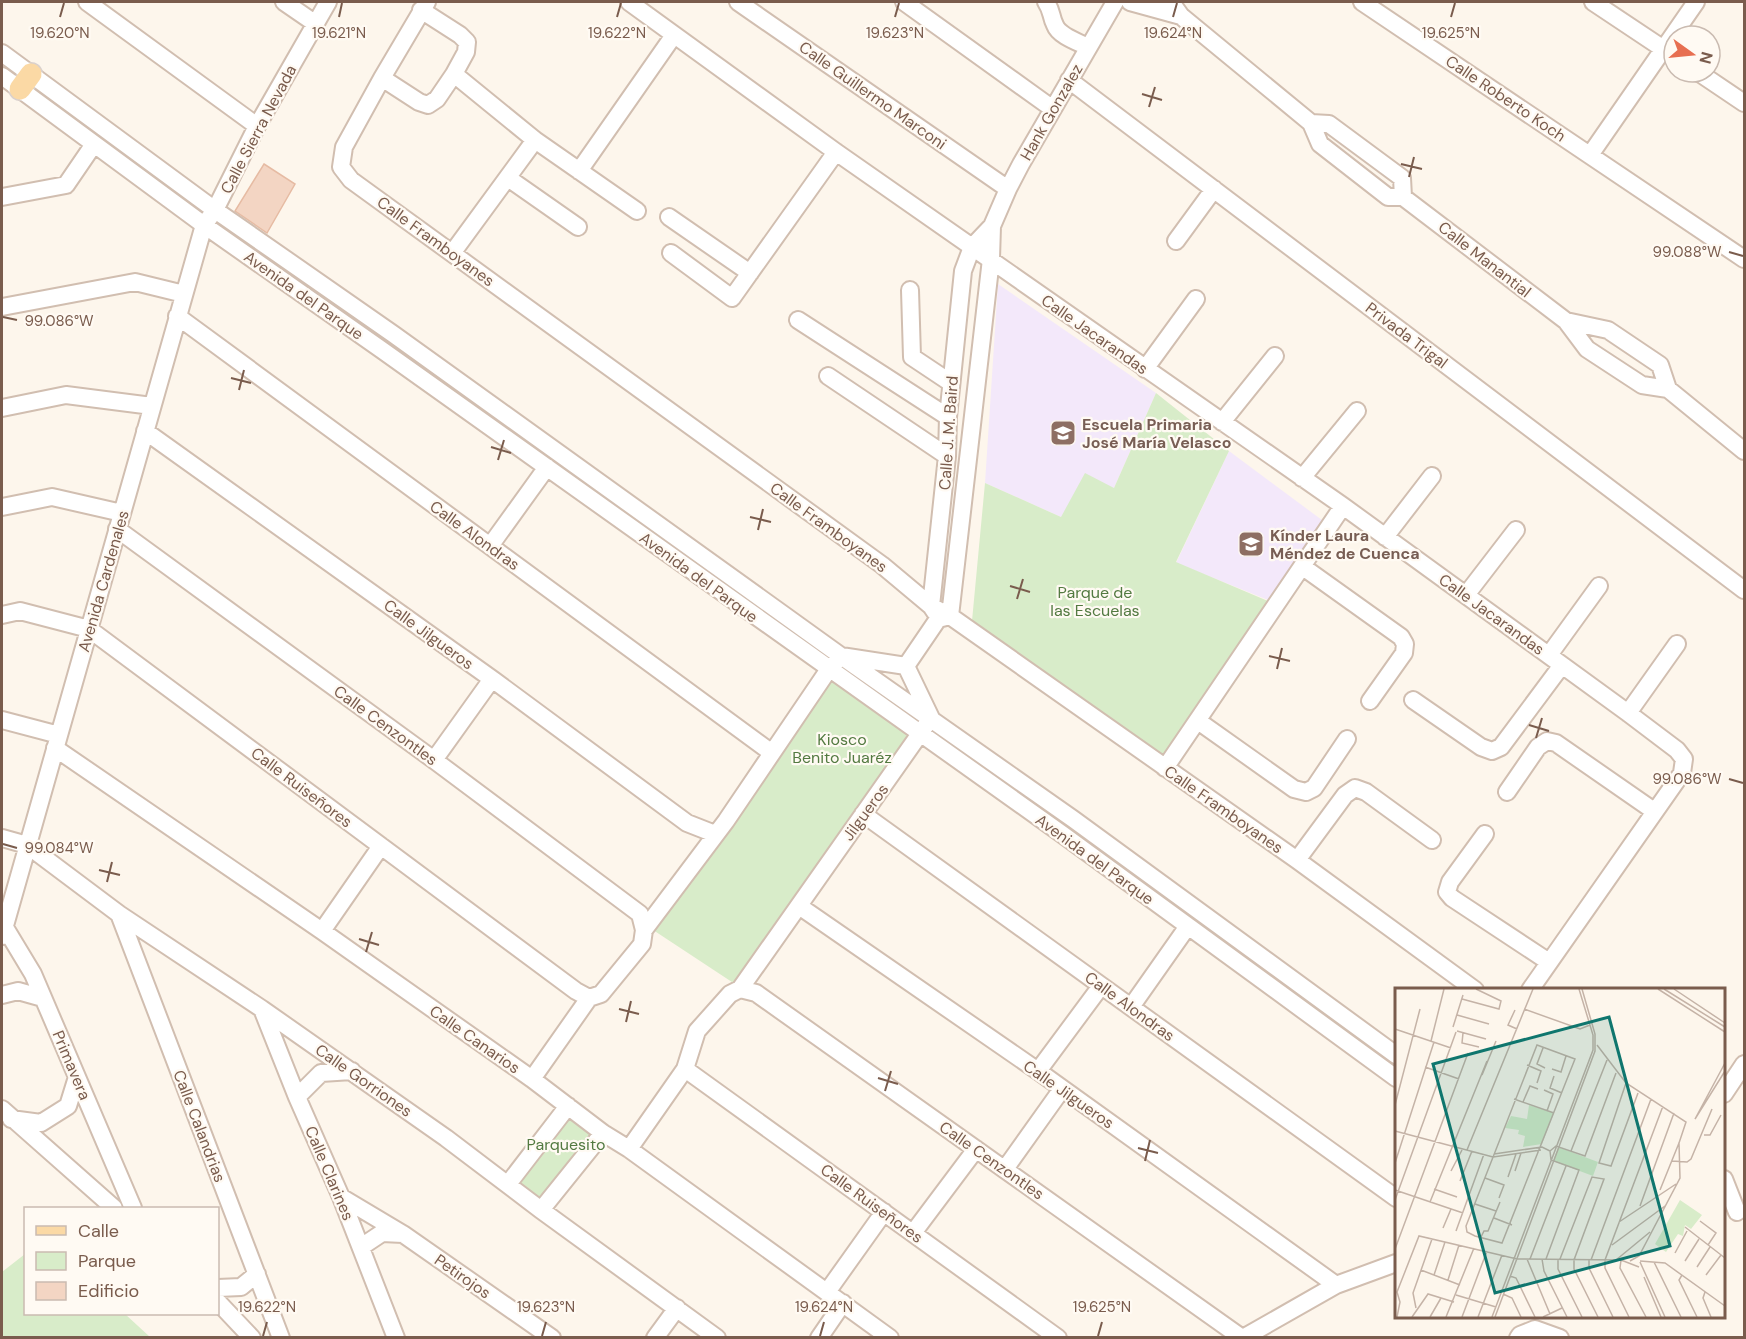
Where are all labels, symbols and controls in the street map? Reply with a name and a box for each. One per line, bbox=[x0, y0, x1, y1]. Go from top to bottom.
text: 19.620°N bbox=[30, 23, 90, 43]
text: 19.621°N bbox=[312, 23, 366, 43]
text: 19.622°N bbox=[588, 23, 646, 43]
text: 19.623°N bbox=[866, 23, 924, 43]
text: 19.624°N bbox=[1144, 23, 1202, 43]
text: 19.625°N bbox=[1422, 23, 1480, 43]
north arrow bbox=[1662, 24, 1722, 84]
street label: Calle Guillermo Marconi bbox=[795, 37, 951, 154]
text: N bbox=[1694, 49, 1718, 66]
street label: Calle Roberto Koch bbox=[1442, 50, 1570, 146]
street label: Hank Gonzalez bbox=[1015, 60, 1088, 164]
street label: Calle Sierra Nevada bbox=[216, 61, 301, 197]
street label: Calle Framboyanes bbox=[373, 192, 499, 291]
street label: Calle Manantial bbox=[1434, 217, 1535, 302]
text: 99.088°W bbox=[1653, 242, 1722, 262]
street label: Avenida del Parque bbox=[240, 246, 368, 345]
street label: Calle Jacarandas bbox=[1037, 290, 1152, 379]
street label: Privada Trigal bbox=[1361, 298, 1452, 373]
text: 99.086°W bbox=[24, 311, 94, 331]
street label: Calle J. M. Baird bbox=[934, 375, 963, 491]
place label: Escuela Primaria José María Velasco bbox=[1082, 414, 1231, 453]
school or university icon: Escuela Primaria José María Velasco bbox=[1048, 418, 1078, 448]
street label: Calle Framboyanes bbox=[766, 478, 892, 577]
street label: Calle Alondras bbox=[426, 496, 524, 575]
street label: Avenida Cardenales bbox=[73, 508, 134, 654]
place label: Kínder Laura Méndez de Cuenca bbox=[1270, 525, 1420, 564]
street label: Avenida del Parque bbox=[635, 527, 762, 627]
school or university icon: Kínder Laura Méndez de Cuenca bbox=[1236, 529, 1266, 559]
street label: Calle Jacarandas bbox=[1435, 569, 1549, 660]
park label: Parque de las Escuelas bbox=[1050, 582, 1140, 621]
street label: Calle Jilgueros bbox=[379, 595, 478, 674]
street label: Calle Cenzontles bbox=[330, 681, 442, 770]
park label: Kiosco Benito Juaréz bbox=[792, 729, 892, 768]
street label: Calle Ruiseñores bbox=[247, 742, 357, 832]
street label: Calle Framboyanes bbox=[1160, 761, 1287, 858]
text: 99.086°W bbox=[1652, 769, 1722, 789]
street label: Jilgueros bbox=[838, 780, 893, 845]
street label: Avenida del Parque bbox=[1031, 809, 1158, 909]
text: 99.084°W bbox=[25, 838, 94, 858]
street label: Calle Alondras bbox=[1081, 967, 1179, 1046]
inset map bbox=[1395, 988, 1725, 1318]
street label: Calle Canarios bbox=[425, 1000, 524, 1078]
street label: Primavera bbox=[48, 1027, 96, 1103]
street label: Calle Gorriones bbox=[311, 1039, 416, 1122]
street label: Calle Jilgueros bbox=[1019, 1055, 1118, 1134]
street label: Calle Calandrias bbox=[168, 1067, 231, 1185]
street label: Calle Cenzontles bbox=[935, 1116, 1048, 1204]
street label: Calle Clarines bbox=[300, 1123, 359, 1224]
park label: Parquesito bbox=[527, 1134, 605, 1155]
street label: Calle Ruiseñores bbox=[816, 1159, 927, 1248]
legend bbox=[24, 1207, 219, 1315]
text: Calle bbox=[78, 1219, 119, 1243]
text: Parque bbox=[78, 1249, 136, 1273]
street label: Petirojos bbox=[430, 1249, 495, 1303]
text: Edificio bbox=[78, 1279, 139, 1303]
text: 19.622°N bbox=[238, 1297, 296, 1317]
text: 19.623°N bbox=[517, 1297, 575, 1317]
text: 19.624°N bbox=[795, 1297, 853, 1317]
text: 19.625°N bbox=[1073, 1297, 1131, 1317]

